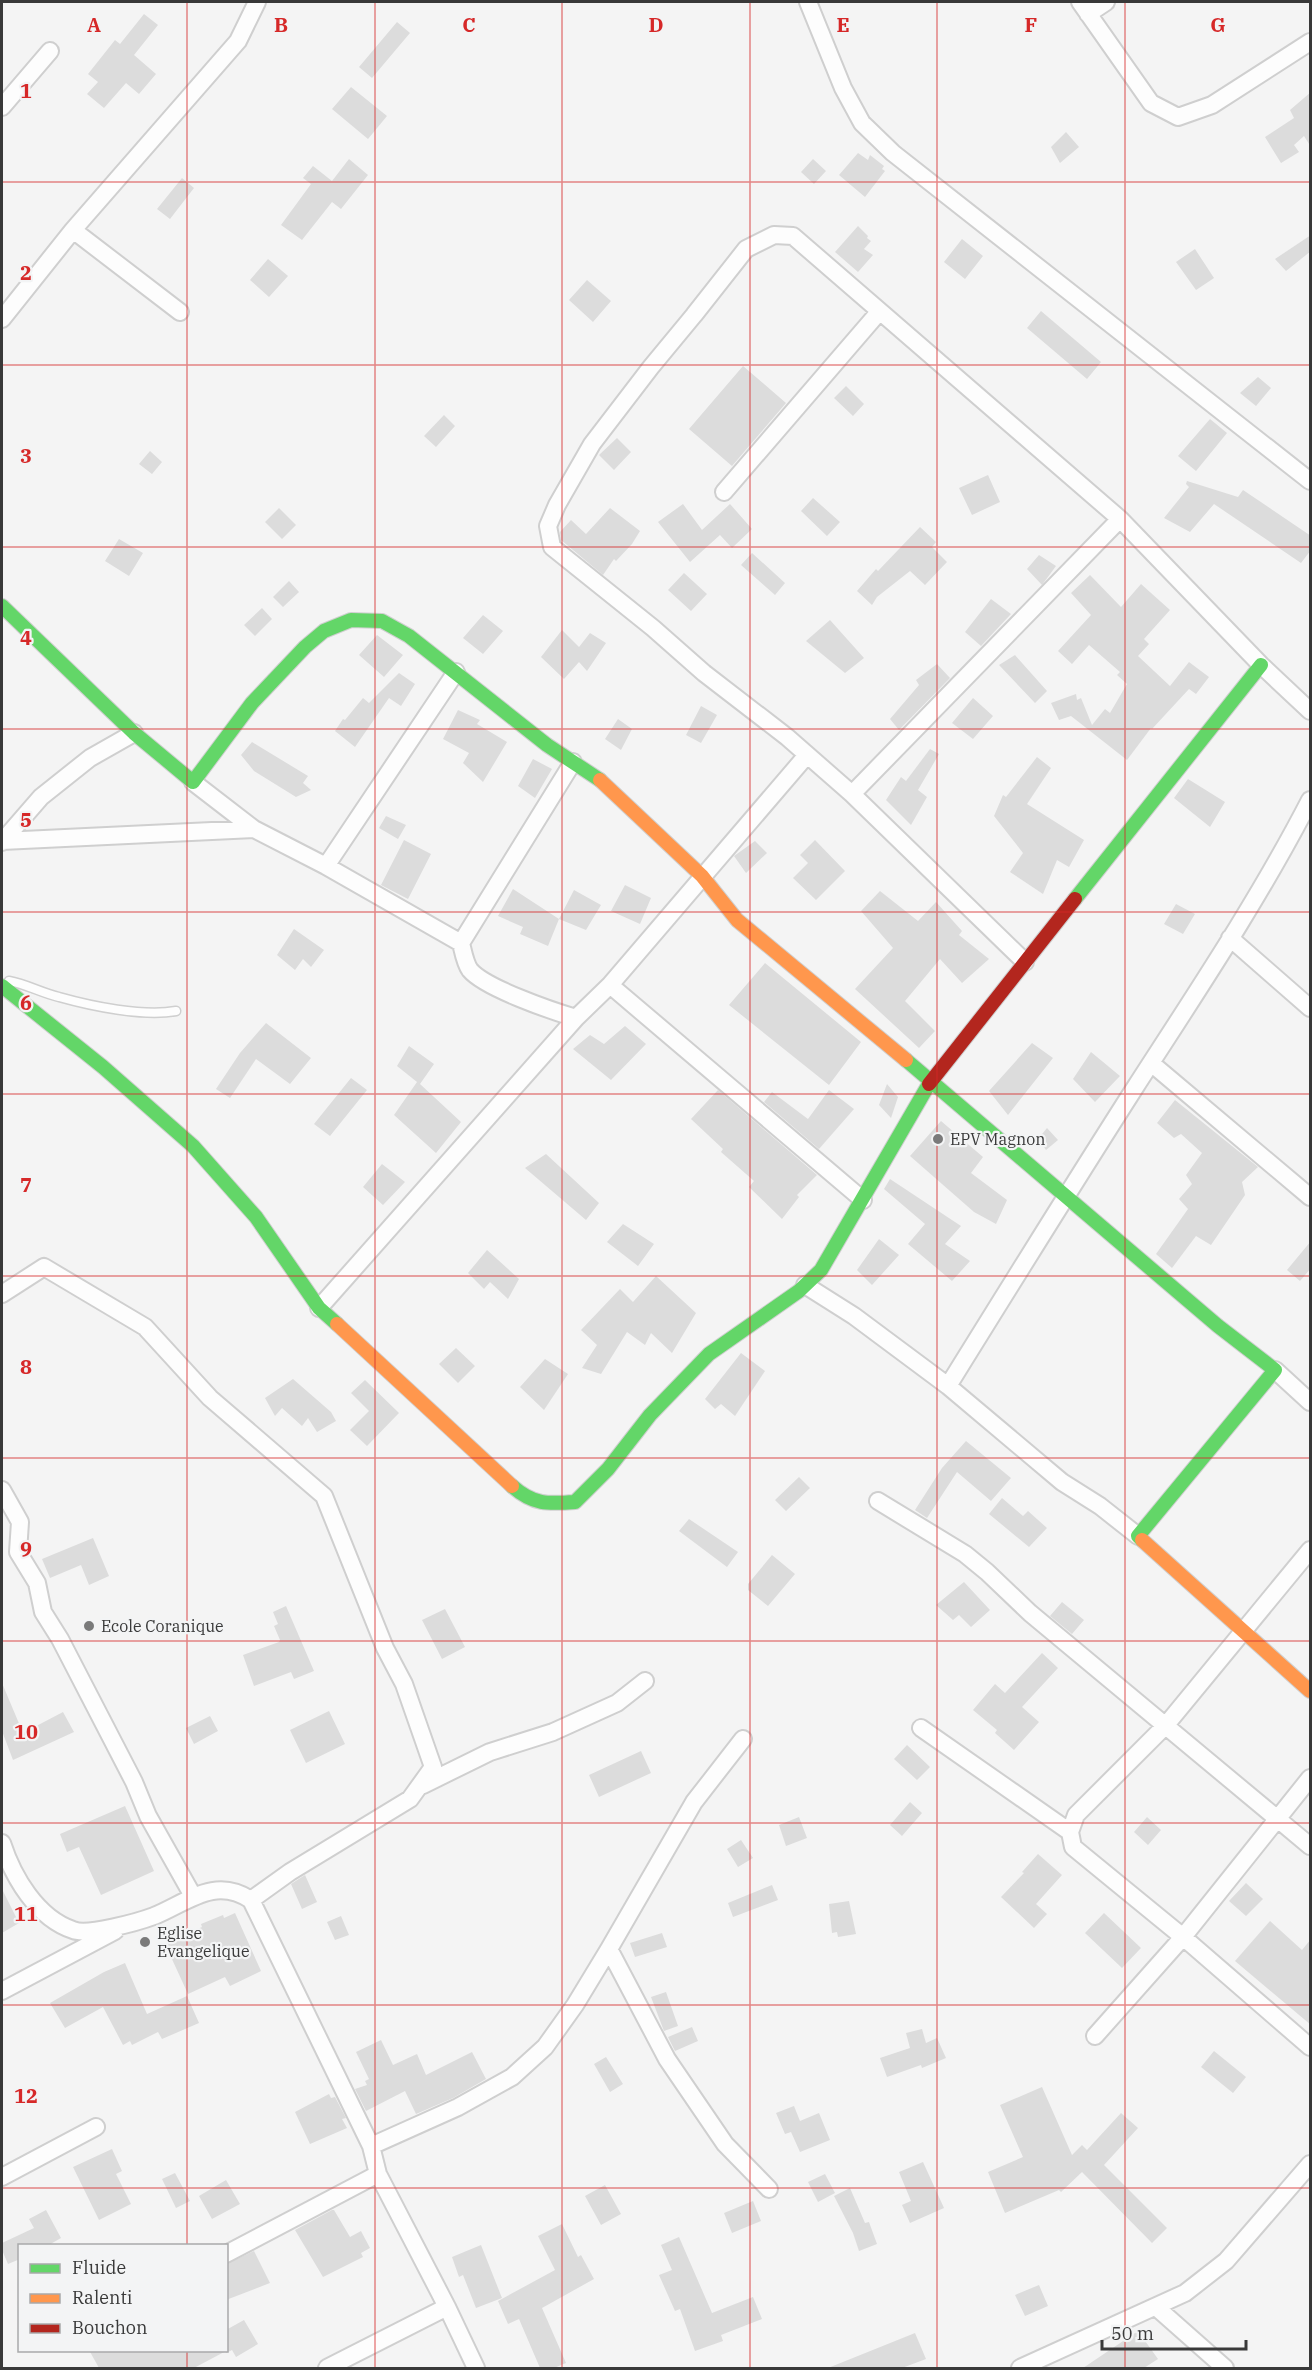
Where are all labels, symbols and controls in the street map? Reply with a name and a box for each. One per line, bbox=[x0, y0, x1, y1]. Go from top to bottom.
text: A bbox=[87, 11, 101, 38]
text: B bbox=[274, 11, 288, 38]
text: C bbox=[462, 11, 476, 38]
text: D bbox=[648, 11, 664, 38]
text: E bbox=[836, 11, 850, 38]
text: F bbox=[1025, 11, 1037, 38]
text: G bbox=[1210, 11, 1226, 38]
text: 1 bbox=[20, 77, 32, 104]
text: 2 bbox=[20, 259, 32, 286]
text: 3 bbox=[20, 442, 32, 469]
text: 4 bbox=[20, 624, 32, 651]
text: 5 bbox=[20, 806, 32, 833]
text: 6 bbox=[20, 989, 32, 1016]
place label: EPV Magnon bbox=[950, 1129, 1045, 1149]
marker: EPV Magnon bbox=[931, 1132, 945, 1146]
text: 7 bbox=[20, 1171, 32, 1198]
text: 8 bbox=[20, 1353, 32, 1380]
text: 9 bbox=[20, 1535, 32, 1562]
place label: Ecole Coranique bbox=[101, 1616, 224, 1636]
marker: Ecole Coranique bbox=[82, 1619, 96, 1633]
text: 10 bbox=[14, 1718, 38, 1745]
text: 11 bbox=[14, 1900, 38, 1927]
place label: Eglise Evangelique bbox=[157, 1923, 250, 1961]
marker: Eglise Evangelique bbox=[138, 1935, 152, 1949]
text: 12 bbox=[14, 2082, 38, 2109]
legend bbox=[18, 2244, 228, 2352]
text: Fluide bbox=[72, 2256, 126, 2279]
text: Ralenti bbox=[72, 2286, 133, 2309]
scale bar bbox=[1102, 2313, 1246, 2351]
text: Bouchon bbox=[72, 2316, 148, 2339]
text: 50 m bbox=[1111, 2322, 1154, 2345]

